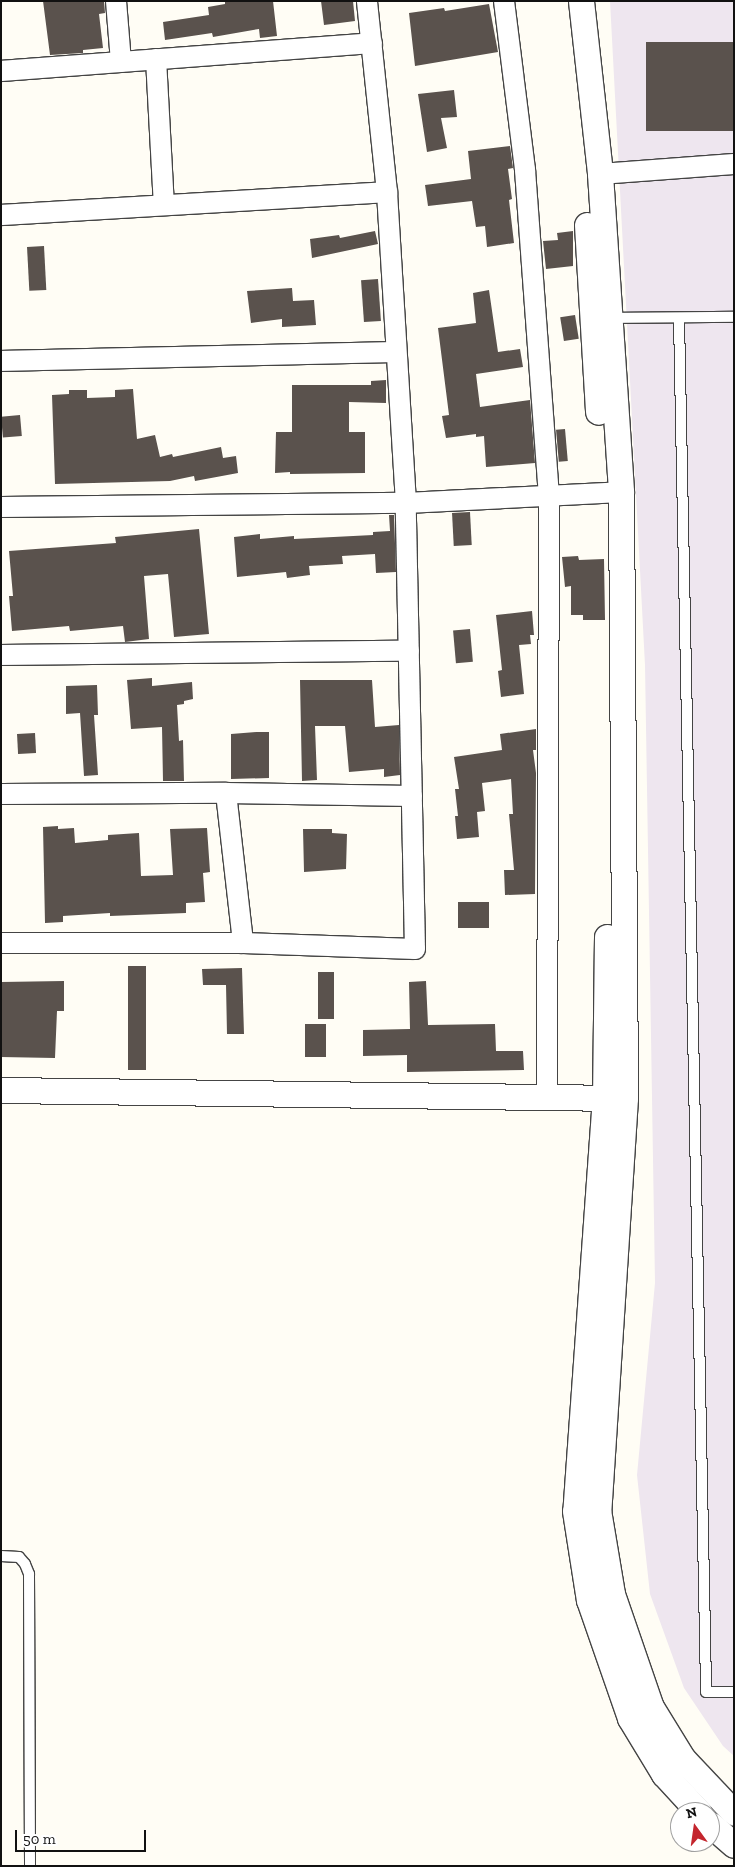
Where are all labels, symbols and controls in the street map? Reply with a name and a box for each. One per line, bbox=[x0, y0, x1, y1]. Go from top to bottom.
north arrow bbox=[670, 1802, 720, 1852]
text: N bbox=[684, 1803, 699, 1822]
scale bar bbox=[18, 1820, 149, 1852]
text: 50 m bbox=[23, 1830, 56, 1848]

